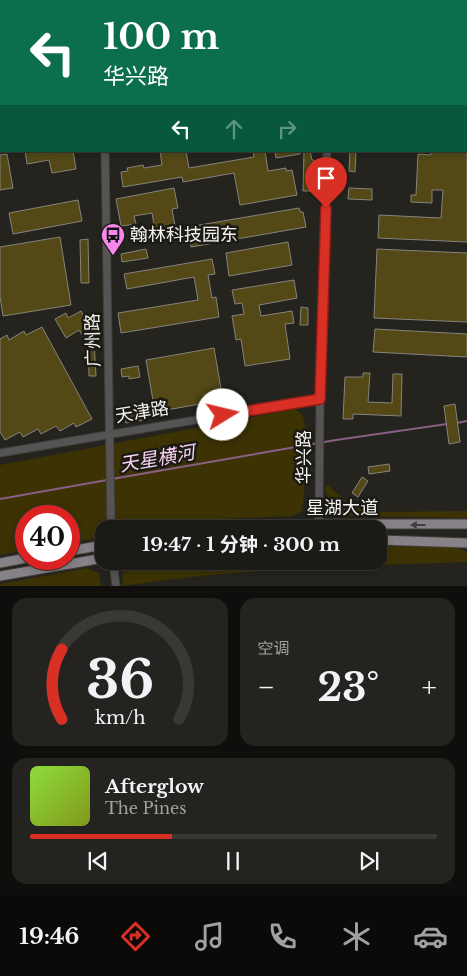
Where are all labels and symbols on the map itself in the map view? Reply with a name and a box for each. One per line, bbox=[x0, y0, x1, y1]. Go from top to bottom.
pin bbox=[305, 157, 347, 208]
bus stop icon: 翰林科技园东 bbox=[100, 222, 126, 256]
place label: 翰林科技园东 bbox=[130, 224, 238, 246]
street label: 广州路 bbox=[82, 313, 104, 367]
position arrow bbox=[196, 388, 248, 440]
street label: 天津路 bbox=[114, 397, 170, 427]
street label: 华兴路 bbox=[293, 430, 315, 484]
water label: 天星横河 bbox=[118, 440, 200, 476]
street label: 星湖大道 bbox=[306, 497, 378, 519]
speed limit sign: 40 bbox=[15, 505, 80, 570]
one-way arrow bbox=[410, 520, 426, 528]

